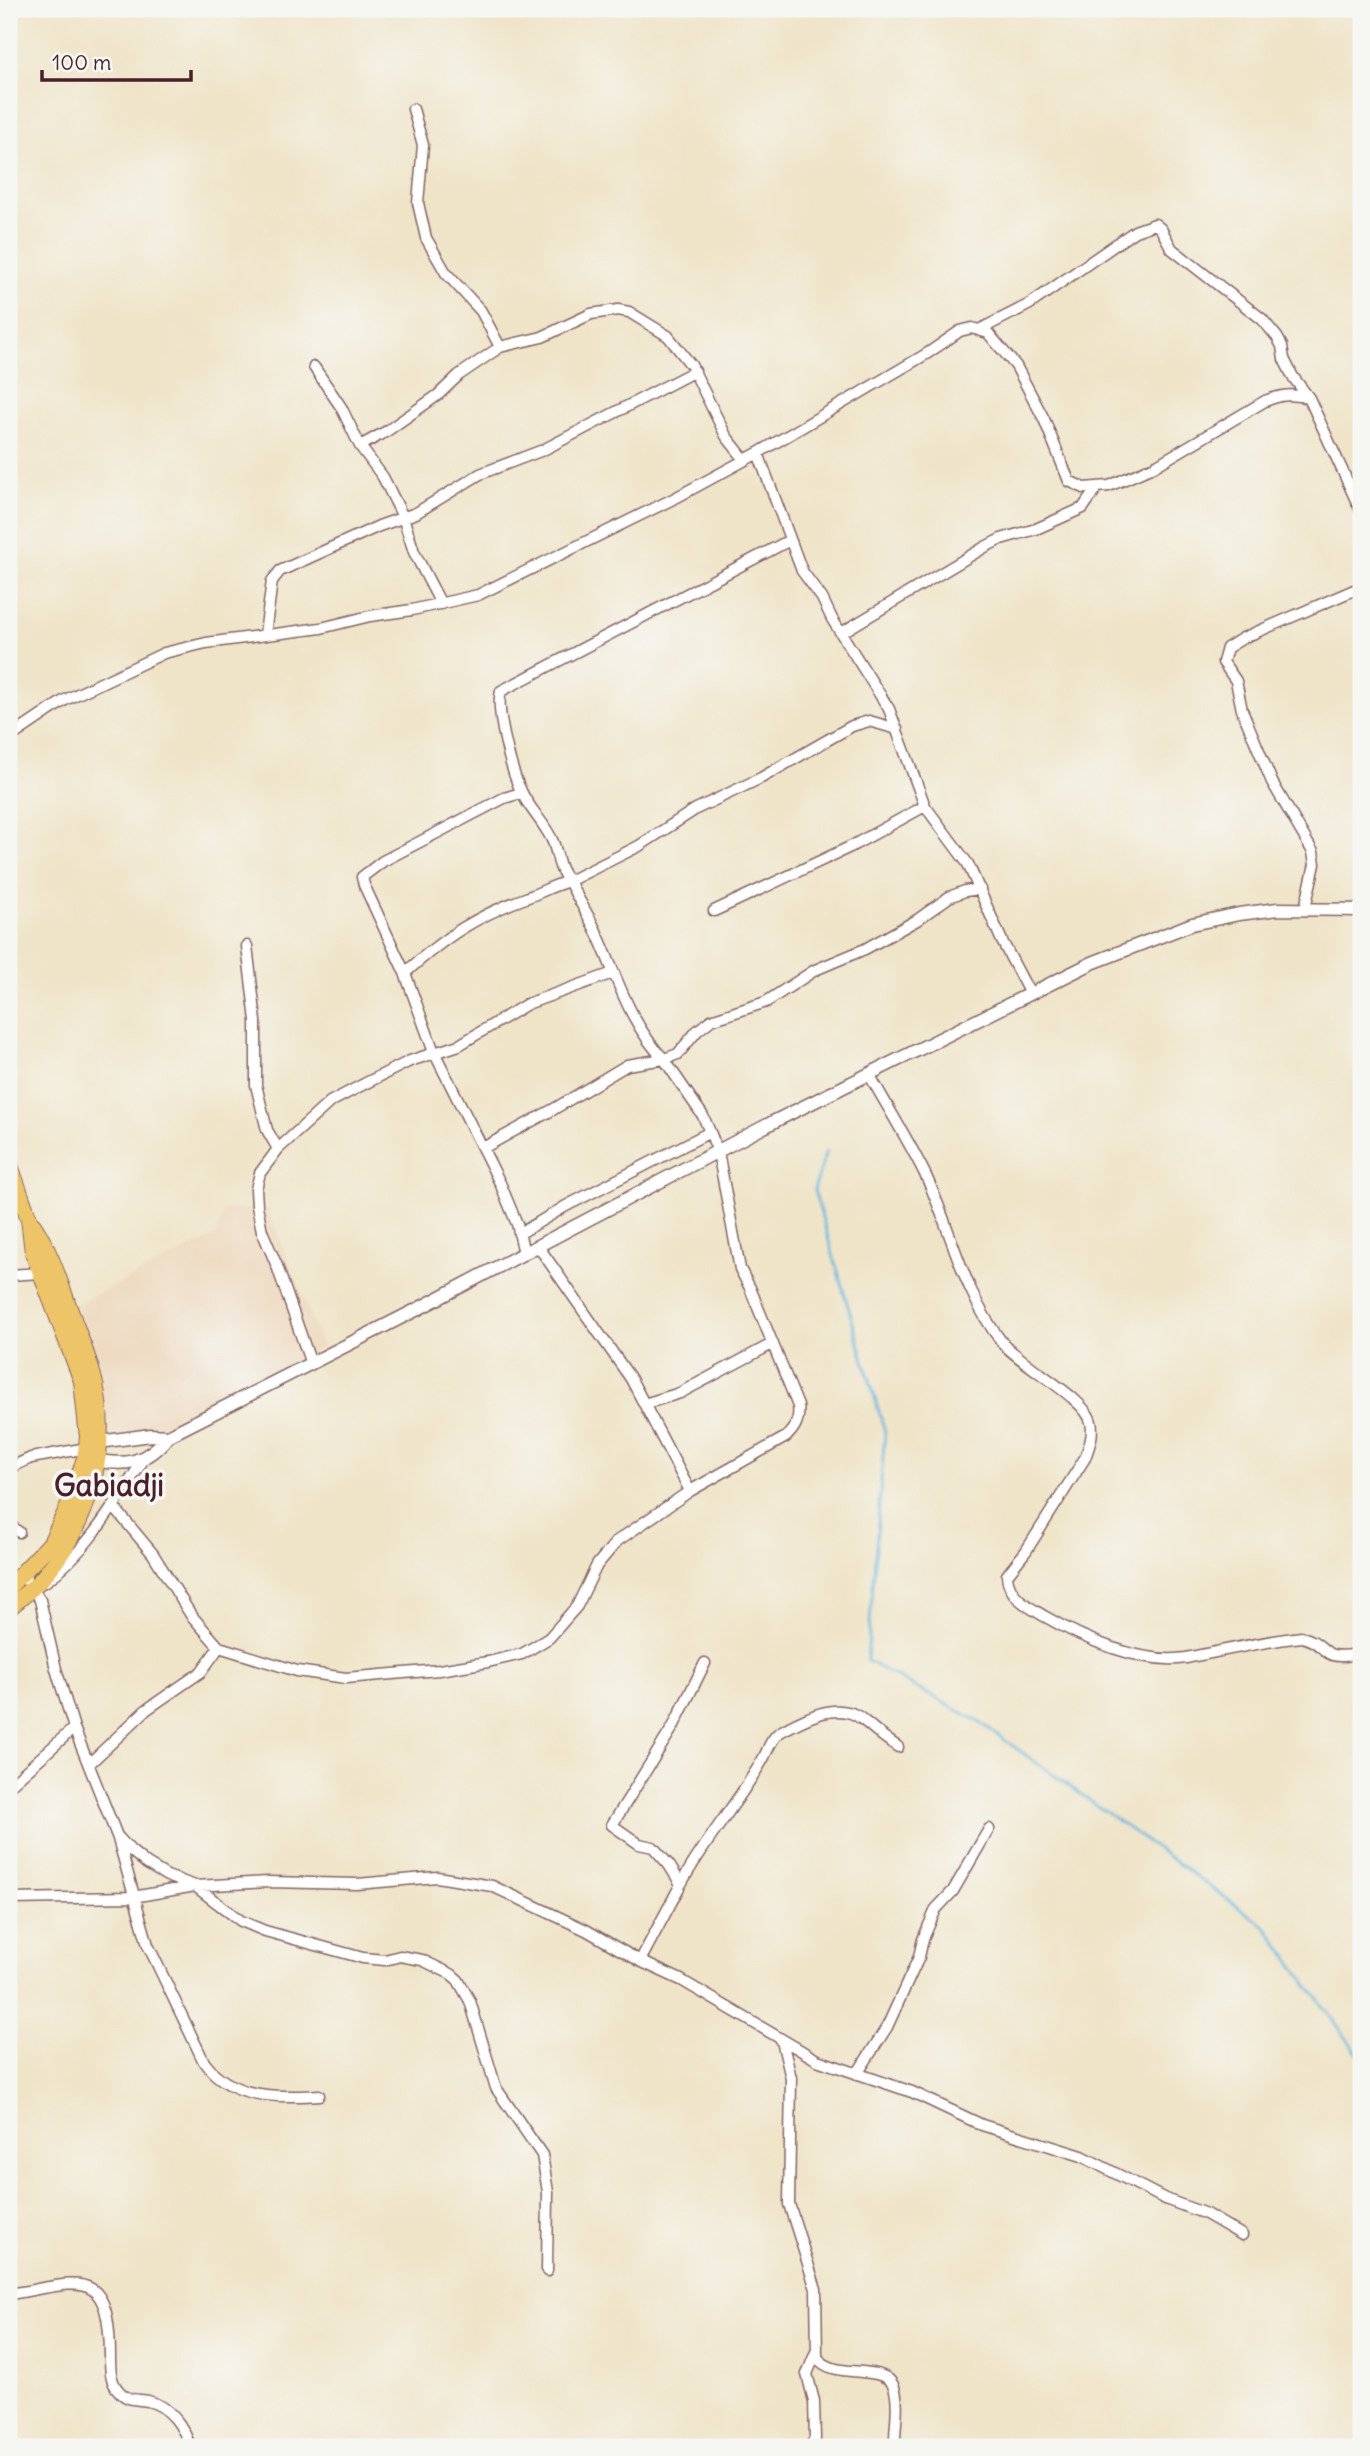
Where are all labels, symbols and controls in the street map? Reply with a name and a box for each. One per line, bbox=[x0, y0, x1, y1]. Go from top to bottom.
scale bar bbox=[42, 38, 191, 82]
text: 100 m bbox=[52, 49, 111, 76]
district label: Gabiadji bbox=[54, 1466, 164, 1504]

